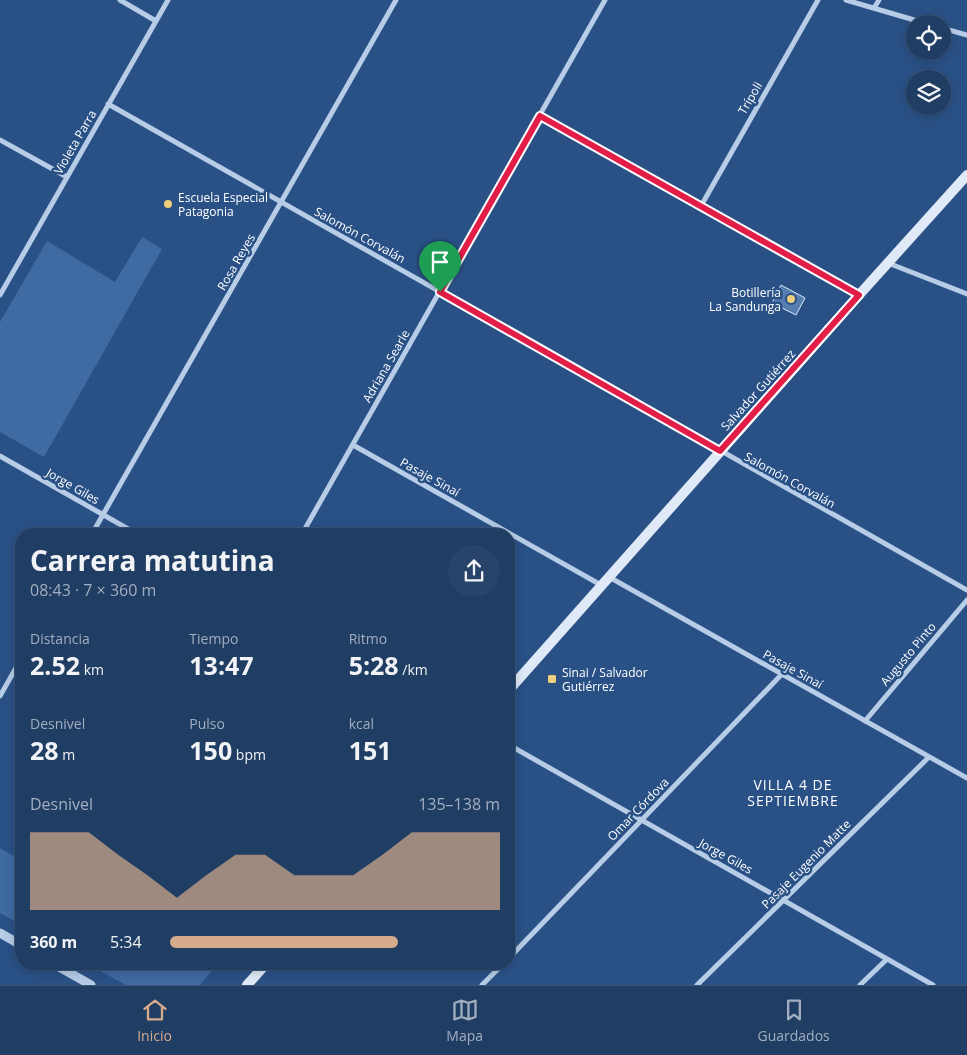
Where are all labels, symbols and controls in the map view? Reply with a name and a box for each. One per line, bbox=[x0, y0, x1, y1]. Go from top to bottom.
map controls bbox=[906, 15, 951, 115]
button: locate bbox=[906, 15, 951, 60]
button: layers bbox=[906, 70, 951, 115]
street label: Trípoli bbox=[734, 79, 766, 117]
street label: Violeta Parra bbox=[50, 107, 100, 177]
place label: Escuela Especial Patagonia bbox=[178, 189, 268, 220]
marker: Escuela Especial Patagonia bbox=[162, 198, 174, 210]
street label: Salomón Corvalán bbox=[311, 203, 409, 267]
street label: Rosa Reyes bbox=[213, 230, 259, 293]
pin bbox=[419, 241, 461, 292]
icon: arrive bbox=[426, 248, 454, 276]
place label: Botillería La Sandunga bbox=[709, 284, 781, 315]
marker: Botillería La Sandunga bbox=[785, 293, 797, 305]
street label: Adriana Searle bbox=[358, 326, 414, 405]
street label: Salvador Gutiérrez bbox=[717, 345, 799, 434]
street label: Salomón Corvalán bbox=[741, 448, 839, 512]
street label: Pasaje Sinaí bbox=[397, 454, 464, 501]
street label: Jorge Giles bbox=[42, 463, 103, 508]
text: Carrera matutina bbox=[30, 541, 275, 579]
button: share bbox=[448, 545, 500, 597]
text: 08:43 · 7 × 360 m bbox=[30, 579, 156, 601]
street label: Augusto Pinto bbox=[876, 619, 940, 689]
text: Distancia bbox=[30, 629, 90, 648]
text: Tiempo bbox=[189, 629, 238, 648]
text: Ritmo bbox=[349, 629, 387, 648]
street label: Pasaje Sinaí bbox=[760, 646, 827, 693]
text: 2.52 bbox=[30, 648, 80, 682]
text: 13:47 bbox=[189, 648, 254, 682]
text: 5:28 bbox=[349, 648, 399, 682]
text: km bbox=[80, 660, 104, 679]
text: /km bbox=[399, 660, 428, 679]
place label: Sinai / Salvador Gutiérrez bbox=[562, 664, 648, 695]
marker: Sinai / Salvador Gutiérrez bbox=[546, 673, 558, 685]
text: Desnivel bbox=[30, 714, 85, 733]
text: Pulso bbox=[189, 714, 225, 733]
text: kcal bbox=[349, 714, 374, 733]
text: 28 bbox=[30, 733, 59, 767]
text: 150 bbox=[189, 733, 232, 767]
text: 151 bbox=[349, 733, 392, 767]
text: m bbox=[59, 745, 75, 764]
text: bpm bbox=[232, 745, 266, 764]
street label: Omar Córdova bbox=[603, 774, 673, 844]
district label: VILLA 4 DE SEPTIEMBRE bbox=[747, 775, 839, 810]
text: Desnivel bbox=[30, 793, 93, 815]
text: 135–138 m bbox=[418, 793, 500, 815]
street label: Pasaje Eugenio Matte bbox=[758, 815, 855, 912]
street label: Jorge Giles bbox=[695, 834, 756, 878]
text: 360 m bbox=[30, 931, 77, 953]
text: 5:34 bbox=[110, 931, 142, 953]
tab: Inicio bbox=[137, 996, 172, 1045]
tab: Mapa bbox=[446, 996, 483, 1045]
tab: Guardados bbox=[757, 996, 830, 1045]

